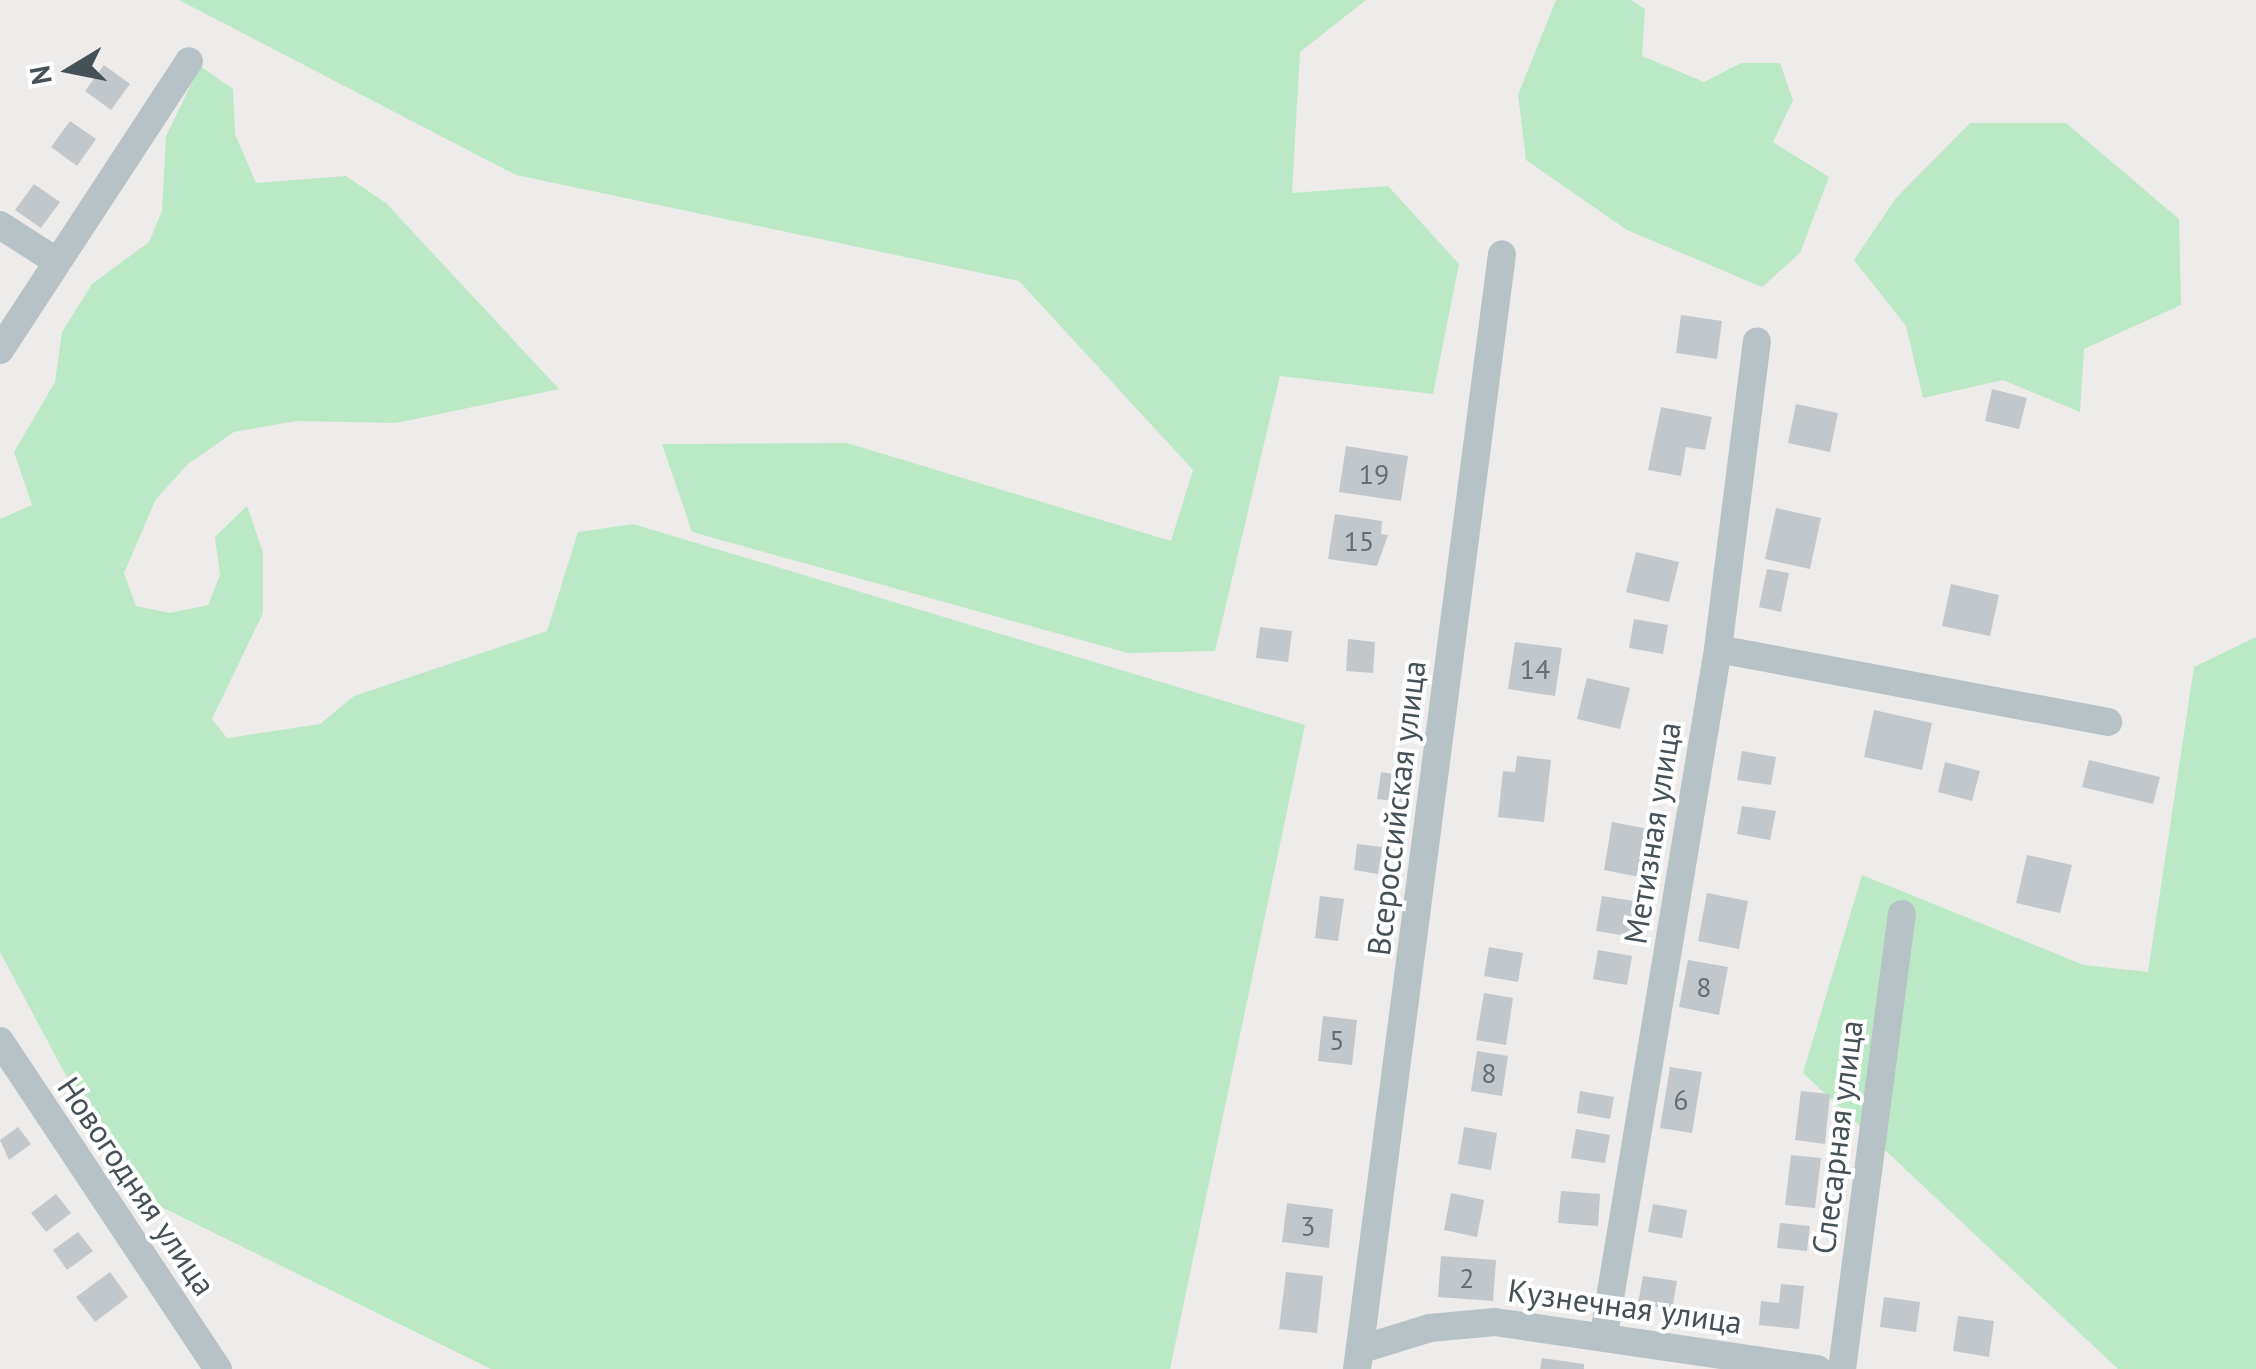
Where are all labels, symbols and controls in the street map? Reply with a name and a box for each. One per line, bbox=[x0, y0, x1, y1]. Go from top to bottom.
north arrow bbox=[20, 20, 120, 120]
text: N bbox=[20, 63, 60, 88]
house number: 19 bbox=[1359, 457, 1389, 491]
house number: 15 bbox=[1344, 524, 1374, 558]
house number: 14 bbox=[1520, 652, 1550, 686]
street label: Всероссийская улица bbox=[1359, 658, 1433, 958]
street label: Метизная улица bbox=[1615, 719, 1689, 947]
house number: 8 bbox=[1696, 970, 1712, 1004]
street label: Слесарная улица bbox=[1804, 1018, 1870, 1256]
house number: 5 bbox=[1329, 1023, 1345, 1057]
house number: 8 bbox=[1481, 1056, 1497, 1090]
street label: Новогодняя улица bbox=[50, 1070, 224, 1302]
house number: 6 bbox=[1673, 1083, 1689, 1117]
house number: 3 bbox=[1300, 1209, 1316, 1243]
house number: 2 bbox=[1459, 1261, 1475, 1295]
street label: Кузнечная улица bbox=[1505, 1271, 1745, 1341]

